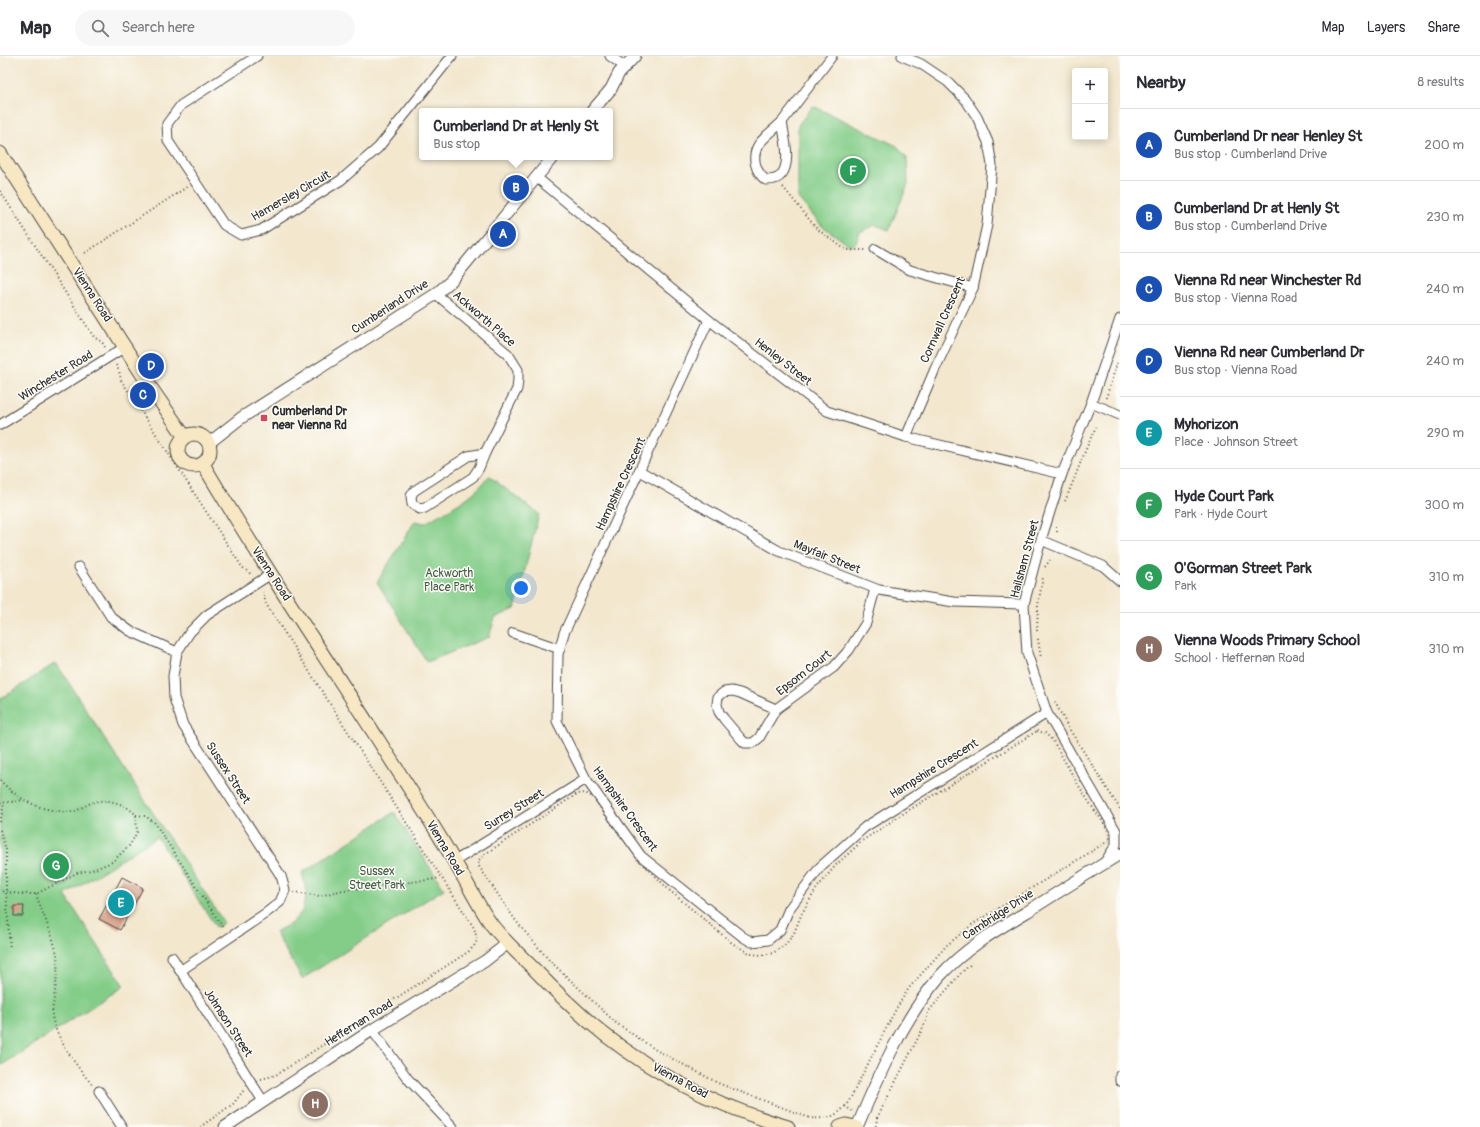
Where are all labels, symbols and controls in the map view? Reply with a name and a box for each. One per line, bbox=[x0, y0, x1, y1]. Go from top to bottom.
search box bbox=[75, 10, 355, 46]
text: Map bbox=[20, 16, 51, 40]
icon: search bbox=[89, 17, 111, 39]
text: Search here bbox=[121, 18, 195, 37]
text: Map bbox=[1322, 19, 1345, 36]
text: Layers bbox=[1367, 19, 1405, 36]
text: Share bbox=[1427, 19, 1460, 36]
map controls bbox=[1072, 68, 1108, 140]
button: + bbox=[1072, 68, 1108, 104]
text: Nearby bbox=[1136, 72, 1185, 93]
text: 8 results bbox=[1418, 74, 1464, 90]
button: − bbox=[1072, 104, 1108, 140]
popup bbox=[419, 108, 613, 160]
text: Cumberland Dr at Henly St bbox=[433, 117, 599, 136]
text: Cumberland Dr near Henley St bbox=[1174, 127, 1362, 146]
text: Bus stop bbox=[433, 136, 480, 152]
text: A bbox=[1145, 137, 1153, 153]
text: 200 m bbox=[1425, 137, 1464, 153]
text: Bus stop · Cumberland Drive bbox=[1174, 146, 1327, 162]
pin: F bbox=[840, 156, 866, 186]
street label: Hamersley Circuit bbox=[249, 167, 333, 225]
pin: B bbox=[503, 173, 529, 203]
text: Cumberland Dr at Henly St bbox=[1174, 199, 1339, 218]
text: B bbox=[1145, 209, 1153, 225]
text: 230 m bbox=[1427, 209, 1464, 225]
text: Bus stop · Cumberland Drive bbox=[1174, 218, 1327, 234]
pin: A bbox=[490, 219, 516, 249]
street label: Vienna Road bbox=[69, 265, 115, 325]
text: Vienna Rd near Winchester Rd bbox=[1174, 271, 1361, 290]
street label: Cornwall Crescent bbox=[917, 274, 969, 366]
street label: Cumberland Drive bbox=[349, 276, 431, 337]
text: C bbox=[1145, 281, 1153, 297]
text: 240 m bbox=[1426, 281, 1464, 297]
street label: Ackworth Place bbox=[450, 288, 518, 350]
text: Bus stop · Vienna Road bbox=[1174, 290, 1297, 306]
street label: Henley Street bbox=[751, 335, 815, 389]
text: Vienna Rd near Cumberland Dr bbox=[1174, 343, 1364, 362]
street label: Winchester Road bbox=[16, 347, 96, 405]
pin: D bbox=[138, 351, 164, 381]
text: D bbox=[1145, 353, 1153, 369]
text: 240 m bbox=[1426, 353, 1464, 369]
text: Bus stop · Vienna Road bbox=[1174, 362, 1297, 378]
pin: C bbox=[130, 380, 156, 410]
place label: Cumberland Dr near Vienna Rd bbox=[272, 404, 348, 433]
marker: Cumberland Dr near Vienna Rd bbox=[259, 413, 269, 423]
text: Myhorizon bbox=[1174, 415, 1239, 434]
text: E bbox=[1146, 425, 1152, 441]
text: 290 m bbox=[1427, 425, 1464, 441]
text: Place · Johnson Street bbox=[1174, 434, 1298, 450]
street label: Hampshire Crescent bbox=[593, 435, 649, 533]
text: Hyde Court Park bbox=[1174, 487, 1274, 506]
text: F bbox=[1145, 497, 1153, 513]
text: 300 m bbox=[1425, 497, 1464, 513]
text: Park · Hyde Court bbox=[1174, 506, 1268, 522]
street label: Hailsham Street bbox=[1007, 518, 1043, 600]
street label: Mayfair Street bbox=[791, 537, 863, 577]
street label: Vienna Road bbox=[248, 544, 294, 604]
text: O'Gorman Street Park bbox=[1174, 559, 1312, 578]
park label: Ackworth Place Park bbox=[424, 566, 474, 595]
text: G bbox=[1145, 569, 1153, 585]
text: 310 m bbox=[1428, 569, 1464, 585]
your location bbox=[511, 578, 531, 598]
text: Park bbox=[1174, 578, 1197, 594]
text: Vienna Woods Primary School bbox=[1174, 631, 1360, 650]
text: H bbox=[1145, 641, 1153, 657]
text: 310 m bbox=[1428, 641, 1464, 657]
street label: Epsom Court bbox=[774, 647, 835, 699]
text: School · Heffernan Road bbox=[1174, 650, 1305, 666]
street label: Hampshire Crescent bbox=[887, 736, 981, 802]
street label: Sussex Street bbox=[202, 739, 254, 807]
street label: Hampshire Crescent bbox=[589, 764, 661, 855]
street label: Surrey Street bbox=[481, 786, 547, 834]
street label: Vienna Road bbox=[423, 818, 467, 878]
pin: G bbox=[43, 851, 69, 881]
park label: Sussex Street Park bbox=[349, 864, 405, 893]
street label: Cambridge Drive bbox=[960, 886, 1037, 944]
pin: E bbox=[108, 888, 134, 918]
street label: Johnson Street bbox=[200, 986, 256, 1060]
street label: Heffernan Road bbox=[322, 996, 396, 1050]
street label: Vienna Road bbox=[649, 1060, 711, 1102]
pin: H bbox=[302, 1089, 328, 1119]

